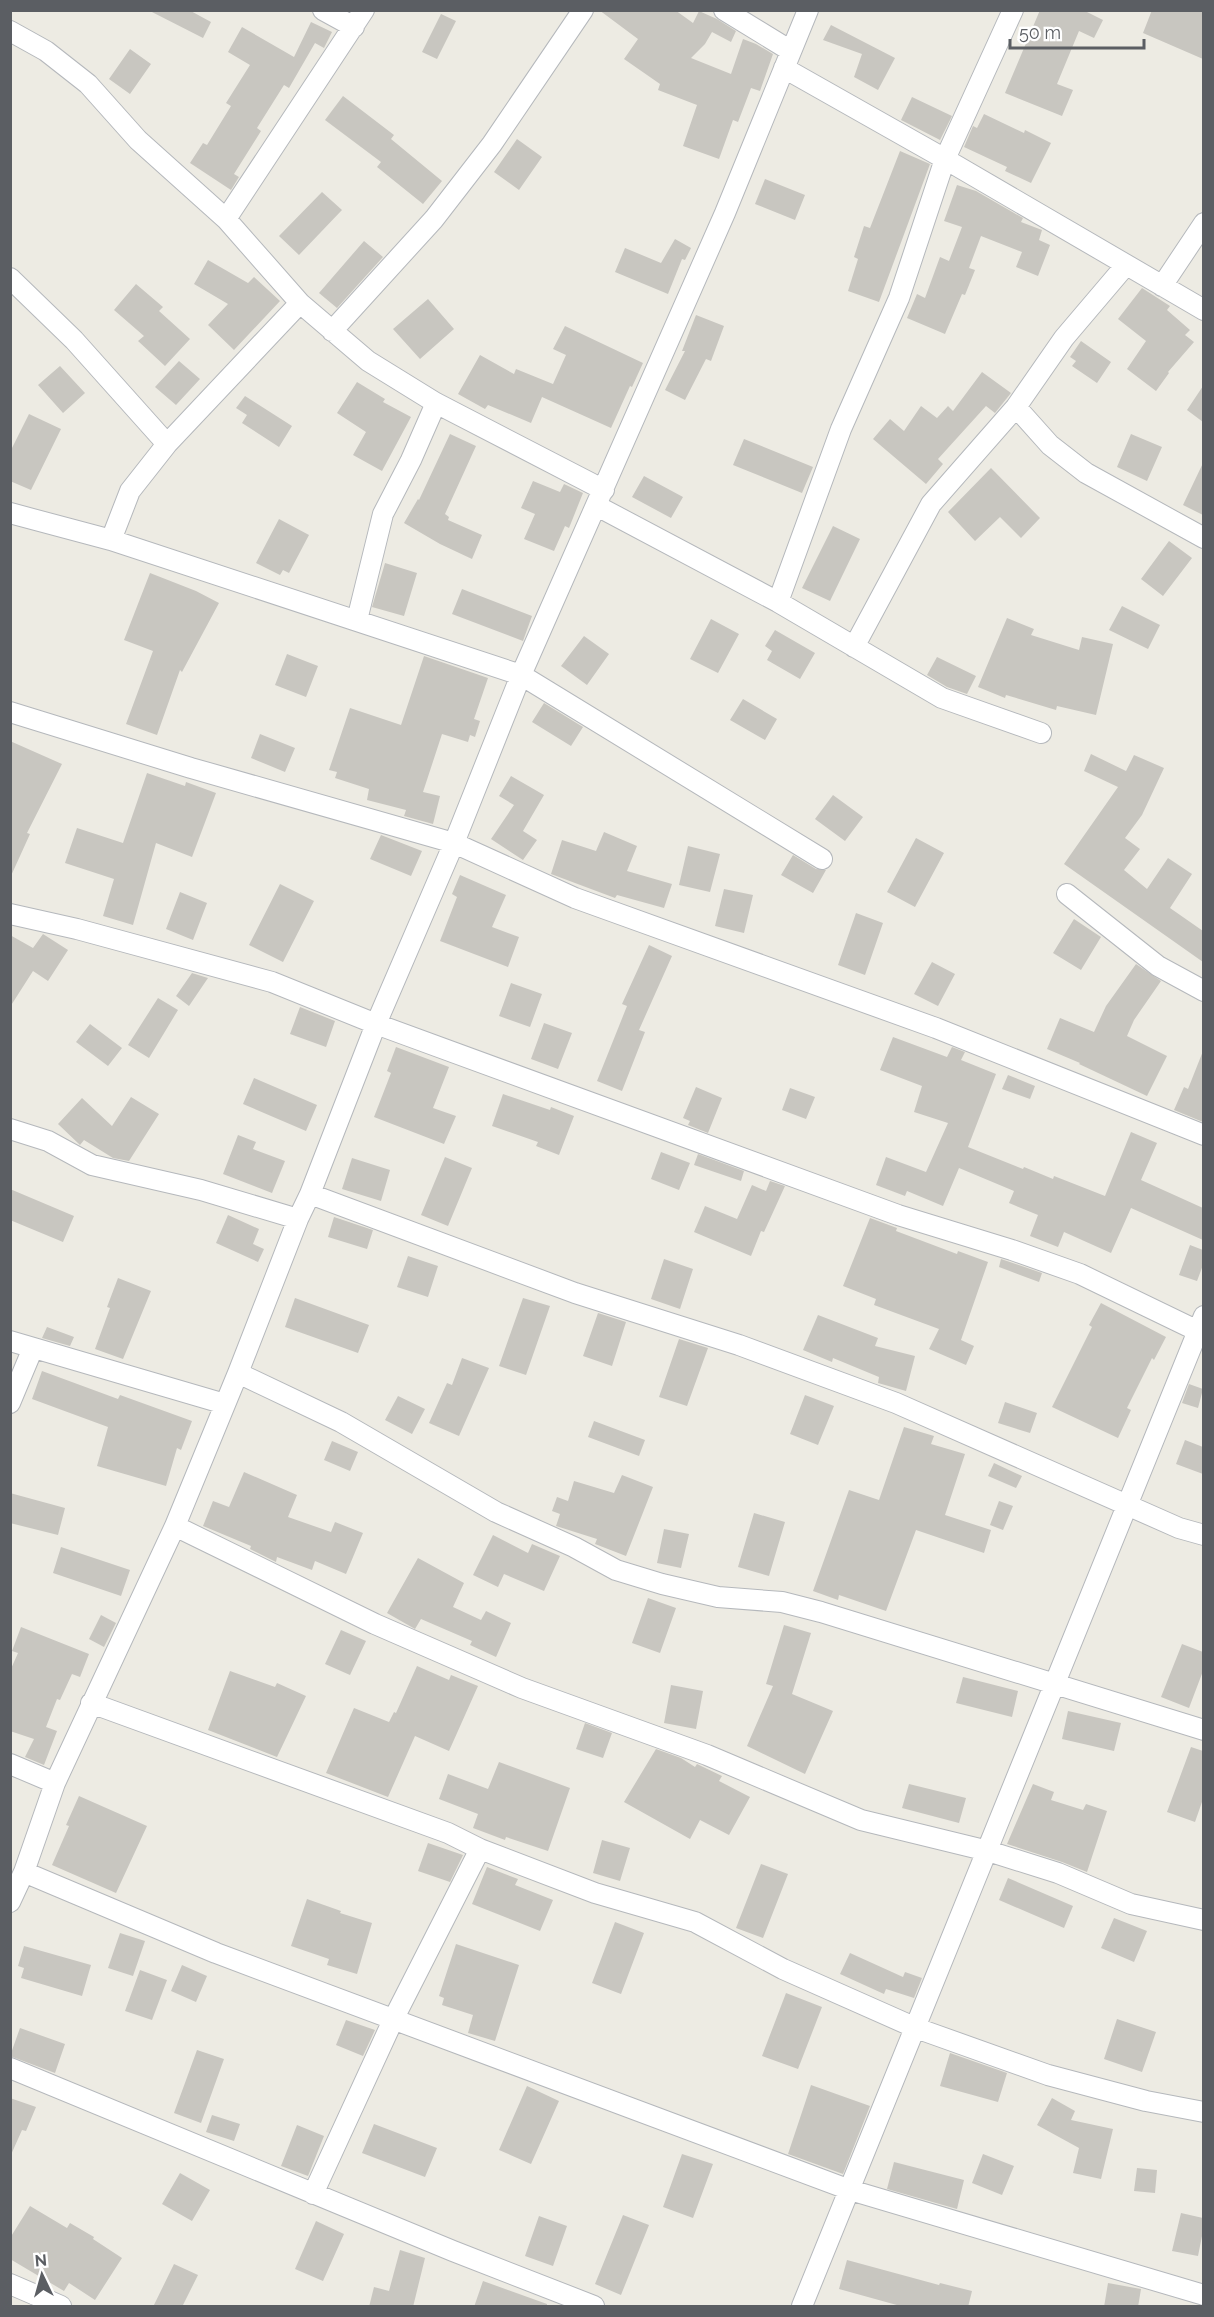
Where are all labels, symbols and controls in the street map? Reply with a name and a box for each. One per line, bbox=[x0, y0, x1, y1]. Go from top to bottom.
scale bar bbox=[1010, 12, 1144, 50]
text: 50 m bbox=[1019, 22, 1061, 43]
north arrow bbox=[12, 2245, 72, 2305]
text: N bbox=[34, 2251, 48, 2271]

